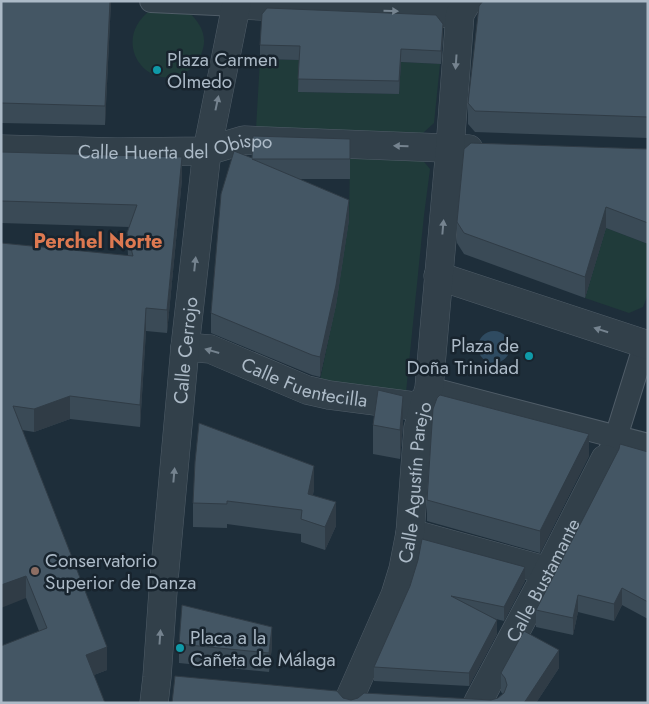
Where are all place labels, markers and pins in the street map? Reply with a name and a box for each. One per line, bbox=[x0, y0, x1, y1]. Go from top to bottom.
place label: Plaza Carmen Olmedo bbox=[167, 46, 278, 95]
marker: Plaza Carmen Olmedo bbox=[151, 64, 163, 76]
place label: Plaza de Doña Trinidad bbox=[406, 332, 519, 381]
marker: Plaza de Doña Trinidad bbox=[523, 350, 535, 362]
place label: Conservatorio Superior de Danza bbox=[45, 547, 196, 596]
marker: Conservatorio Superior de Danza bbox=[29, 565, 41, 577]
place label: Placa a la Cañeta de Málaga bbox=[190, 624, 336, 673]
marker: Placa a la Cañeta de Málaga bbox=[174, 642, 186, 654]

